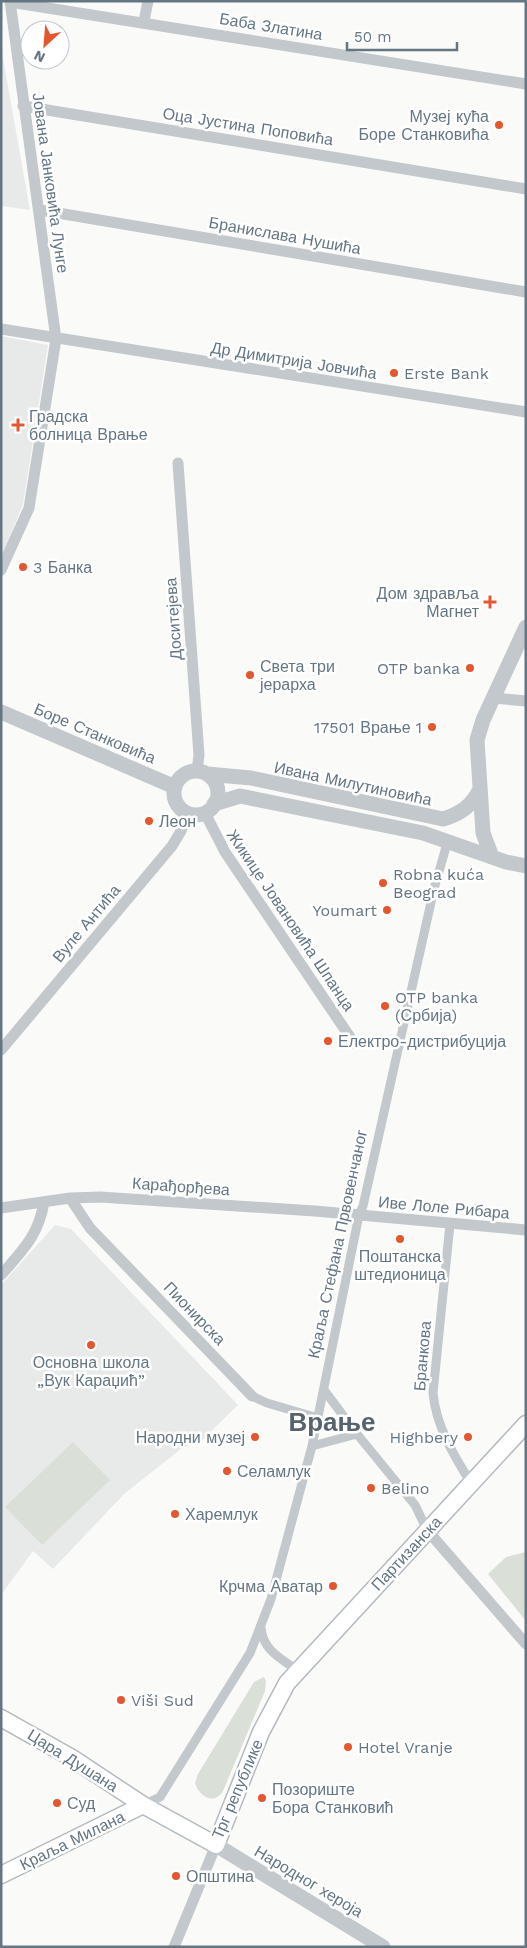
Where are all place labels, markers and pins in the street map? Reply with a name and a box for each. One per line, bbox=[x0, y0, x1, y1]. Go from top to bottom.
place label: Музеј кућа Боре Станковића bbox=[359, 107, 489, 144]
marker: Музеј кућа Боре Станковића bbox=[493, 119, 505, 131]
place label: Erste Bank bbox=[404, 364, 489, 383]
marker: Erste Bank bbox=[388, 367, 400, 379]
place label: Градска болница Врање bbox=[29, 407, 148, 444]
marker: Градска болница Врање bbox=[11, 418, 25, 432]
place label: 3 Банка bbox=[33, 558, 92, 577]
marker: 3 Банка bbox=[17, 561, 29, 573]
place label: Дом здравља Магнет bbox=[377, 584, 480, 621]
marker: Дом здравља Магнет bbox=[483, 595, 497, 609]
place label: Света три јерарха bbox=[259, 657, 335, 694]
place label: OTP banka bbox=[377, 659, 460, 678]
marker: OTP banka bbox=[464, 662, 476, 674]
marker: Света три јерарха bbox=[244, 669, 256, 681]
place label: 17501 Врање 1 bbox=[314, 718, 422, 737]
marker: 17501 Врање 1 bbox=[426, 721, 438, 733]
place label: Леон bbox=[159, 812, 196, 831]
marker: Леон bbox=[143, 815, 155, 827]
place label: Robna kuća Beograd bbox=[393, 865, 484, 902]
marker: Robna kuća Beograd bbox=[377, 877, 389, 889]
place label: Youmart bbox=[312, 901, 377, 920]
marker: Youmart bbox=[381, 904, 393, 916]
place label: OTP banka (Србија) bbox=[395, 988, 478, 1025]
marker: OTP banka (Србија) bbox=[379, 1000, 391, 1012]
place label: Електро-дистрибуција bbox=[338, 1032, 506, 1051]
marker: Електро-дистрибуција bbox=[322, 1035, 334, 1047]
marker: Поштанска штедионица bbox=[394, 1233, 406, 1245]
place label: Поштанска штедионица bbox=[354, 1247, 446, 1284]
marker: Основна школа „Вук Караџић” bbox=[85, 1339, 97, 1351]
place label: Основна школа „Вук Караџић” bbox=[33, 1353, 149, 1390]
place label: Народни музеј bbox=[136, 1428, 245, 1447]
place label: Highbery bbox=[390, 1428, 459, 1447]
marker: Народни музеј bbox=[249, 1431, 261, 1443]
marker: Highbery bbox=[462, 1431, 474, 1443]
place label: Селамлук bbox=[237, 1462, 311, 1481]
marker: Селамлук bbox=[221, 1465, 233, 1477]
place label: Belino bbox=[381, 1479, 429, 1498]
marker: Belino bbox=[365, 1482, 377, 1494]
place label: Харемлук bbox=[185, 1505, 259, 1524]
marker: Харемлук bbox=[169, 1508, 181, 1520]
place label: Крчма Аватар bbox=[219, 1577, 323, 1596]
marker: Крчма Аватар bbox=[327, 1580, 339, 1592]
place label: Viši Sud bbox=[131, 1691, 194, 1710]
marker: Viši Sud bbox=[115, 1694, 127, 1706]
place label: Hotel Vranje bbox=[358, 1738, 453, 1757]
marker: Hotel Vranje bbox=[342, 1741, 354, 1753]
place label: Позориште Бора Станковић bbox=[272, 1780, 394, 1817]
marker: Позориште Бора Станковић bbox=[256, 1792, 268, 1804]
place label: Суд bbox=[67, 1794, 96, 1813]
marker: Суд bbox=[51, 1797, 63, 1809]
place label: Општина bbox=[186, 1867, 254, 1886]
marker: Општина bbox=[170, 1870, 182, 1882]

